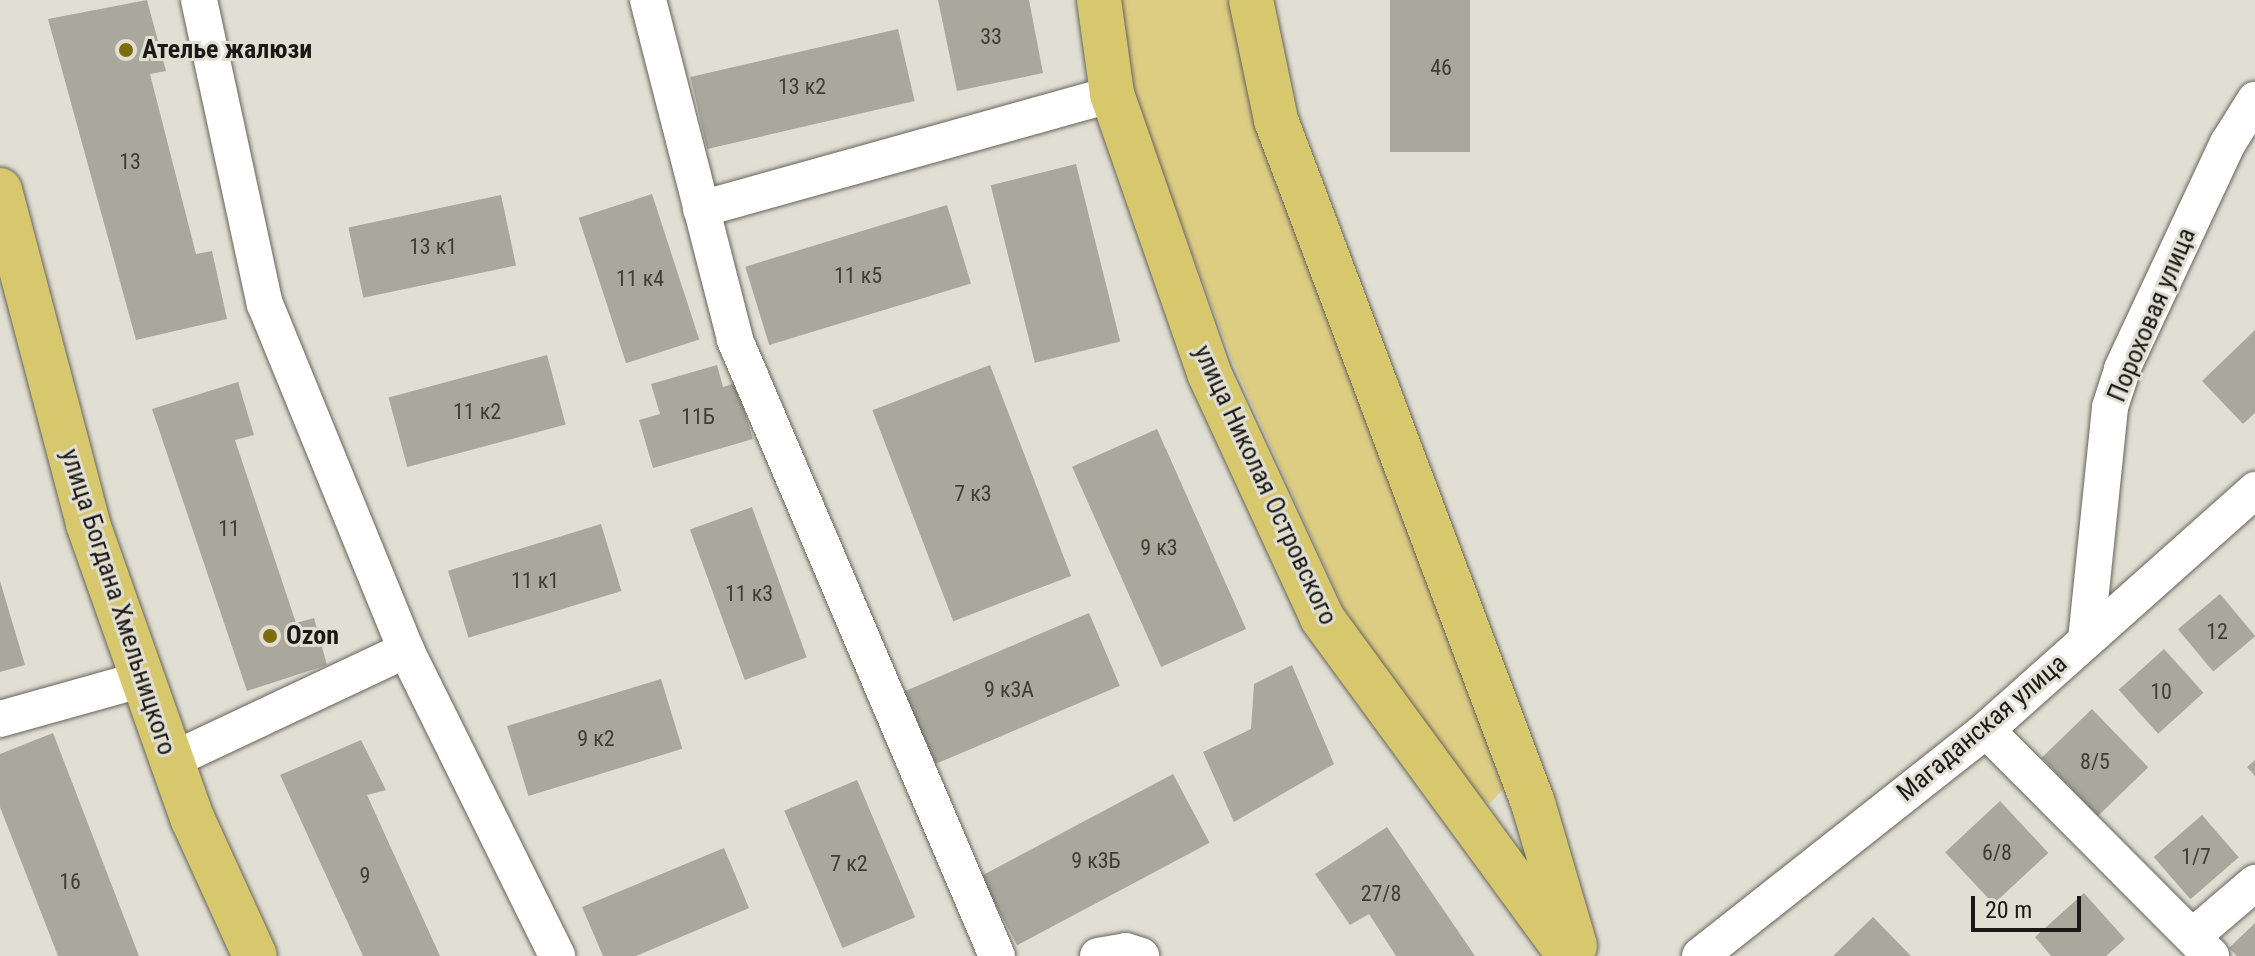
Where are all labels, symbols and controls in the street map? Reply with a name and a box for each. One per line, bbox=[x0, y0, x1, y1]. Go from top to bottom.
house number: 33 bbox=[980, 24, 1002, 50]
place label: Ателье жалюзи bbox=[142, 34, 312, 66]
marker: Ателье жалюзи bbox=[117, 41, 135, 59]
house number: 46 bbox=[1430, 55, 1452, 81]
house number: 13 к2 bbox=[778, 74, 826, 100]
house number: 13 bbox=[119, 149, 141, 175]
street label: Пороховая улица bbox=[2101, 223, 2203, 407]
house number: 13 к1 bbox=[409, 234, 457, 260]
house number: 11 к5 bbox=[834, 263, 882, 289]
house number: 11 к4 bbox=[616, 266, 664, 292]
street label: улица Николая Островского bbox=[1186, 340, 1344, 630]
house number: 11 к2 bbox=[453, 399, 501, 425]
house number: 11Б bbox=[681, 404, 715, 430]
street label: улица Богдана Хмельницкого bbox=[54, 445, 182, 759]
house number: 7 к3 bbox=[954, 481, 992, 507]
house number: 11 bbox=[218, 516, 240, 542]
house number: 9 к3 bbox=[1140, 535, 1178, 561]
house number: 11 к1 bbox=[511, 568, 559, 594]
house number: 11 к3 bbox=[725, 581, 773, 607]
house number: 12 bbox=[2206, 619, 2228, 645]
place label: Ozon bbox=[286, 620, 339, 652]
marker: Ozon bbox=[261, 627, 279, 645]
street label: Магаданская улица bbox=[1891, 648, 2073, 808]
house number: 9 к3А bbox=[984, 677, 1034, 703]
house number: 10 bbox=[2150, 679, 2172, 705]
house number: 9 к2 bbox=[577, 726, 615, 752]
house number: 8/5 bbox=[2080, 749, 2110, 775]
house number: 6/8 bbox=[1982, 840, 2012, 866]
house number: 1/7 bbox=[2181, 844, 2211, 870]
house number: 9 к3Б bbox=[1071, 848, 1121, 874]
house number: 7 к2 bbox=[830, 851, 868, 877]
house number: 9 bbox=[360, 863, 370, 889]
house number: 16 bbox=[59, 869, 81, 895]
scale bar bbox=[1975, 880, 2085, 930]
house number: 27/8 bbox=[1361, 881, 1401, 907]
text: 20 m bbox=[1985, 896, 2032, 924]

